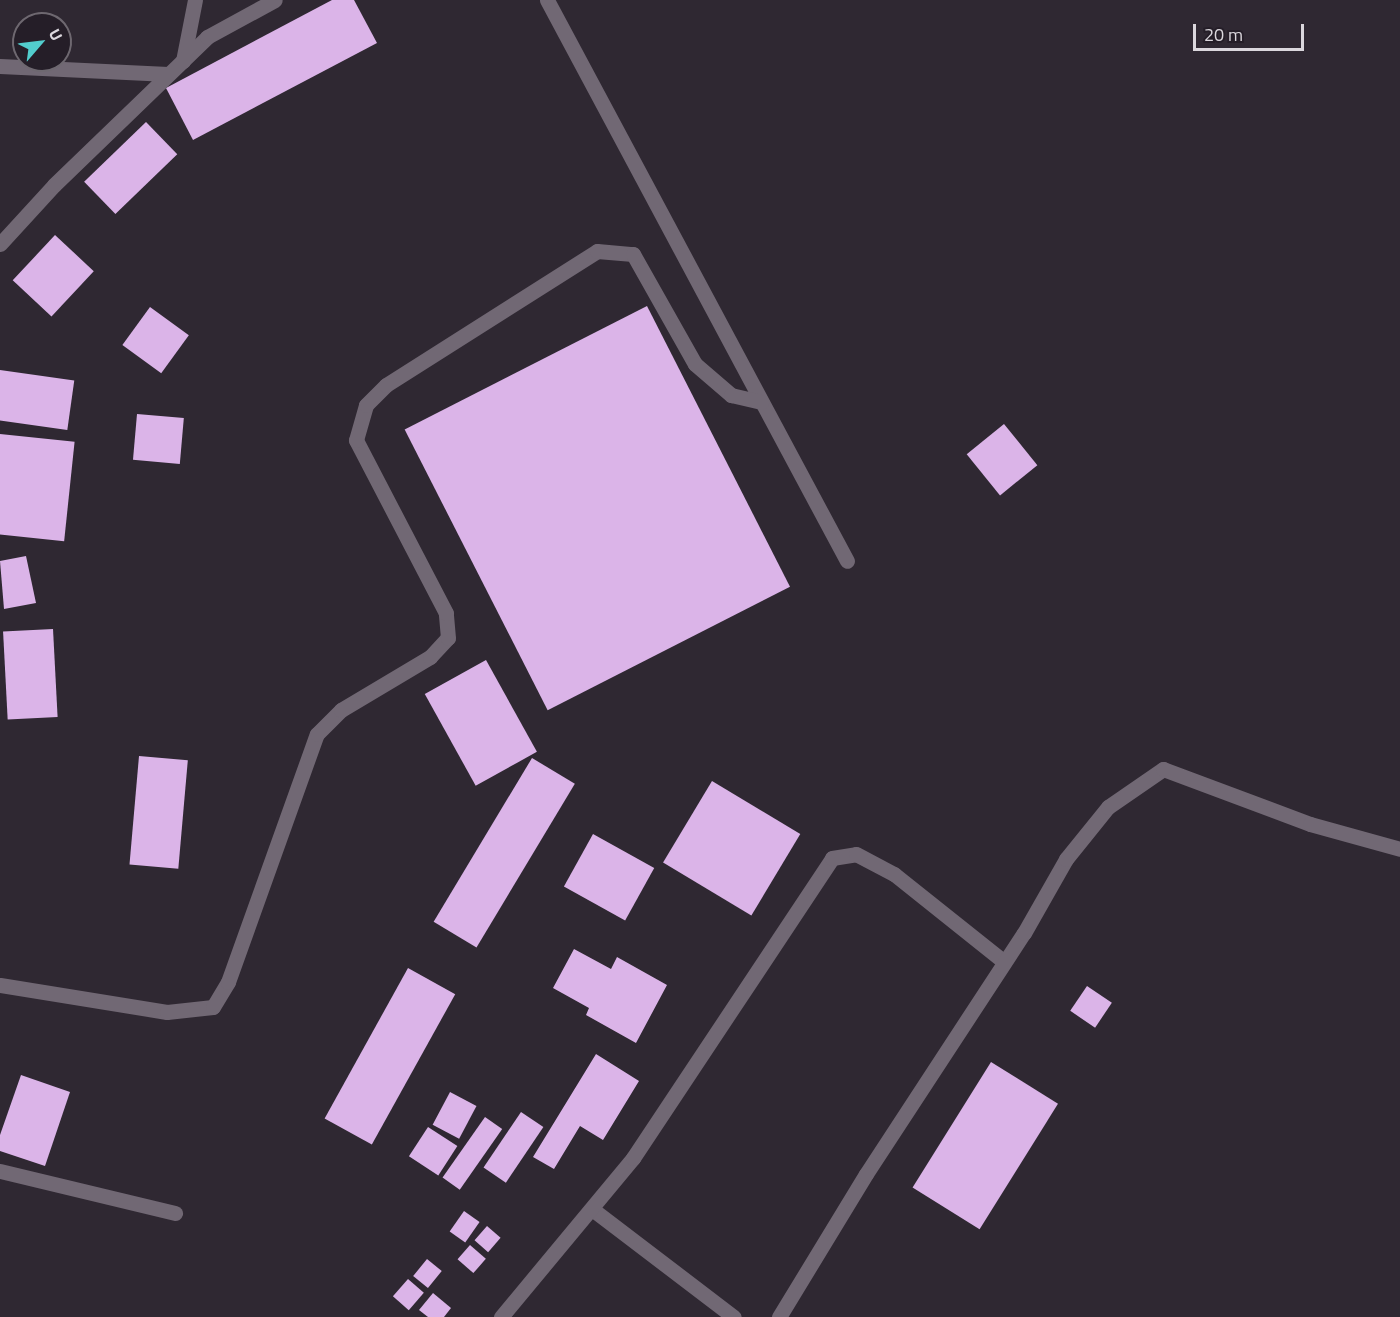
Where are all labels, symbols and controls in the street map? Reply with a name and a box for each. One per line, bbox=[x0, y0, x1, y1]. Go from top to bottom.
north arrow bbox=[12, 12, 72, 72]
scale bar bbox=[1196, 12, 1307, 50]
text: 20 m bbox=[1204, 21, 1243, 48]
text: U bbox=[43, 24, 69, 45]

